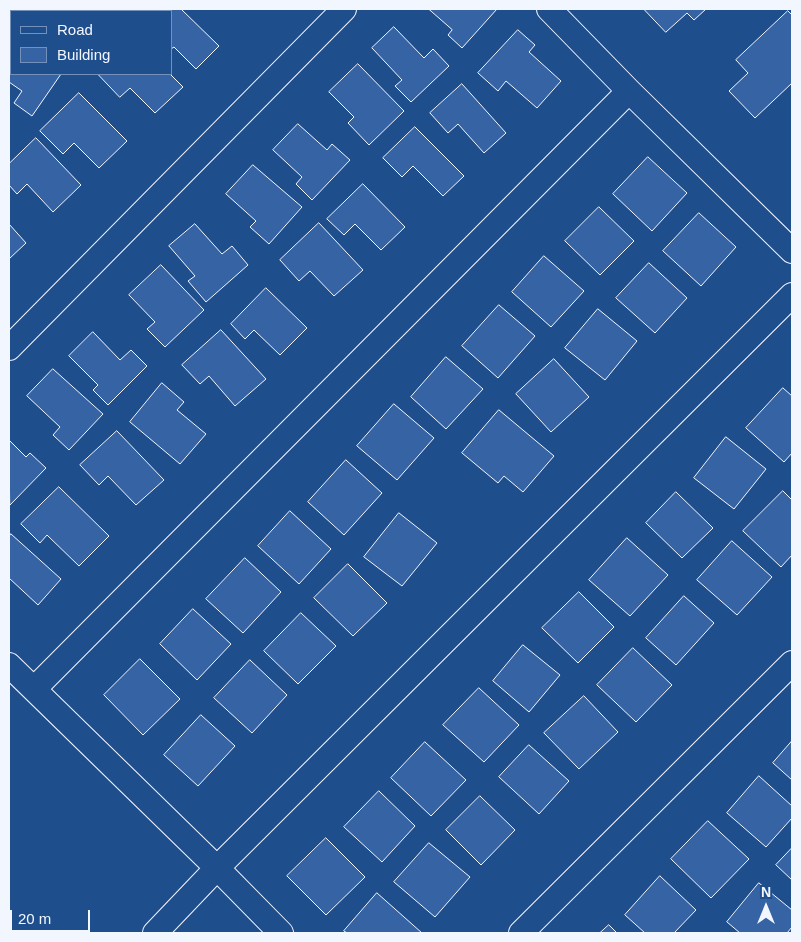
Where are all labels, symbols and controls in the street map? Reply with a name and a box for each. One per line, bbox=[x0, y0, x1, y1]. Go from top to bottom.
legend bbox=[10, 10, 172, 75]
text: Road bbox=[57, 21, 93, 38]
text: Building bbox=[57, 46, 110, 63]
north arrow bbox=[741, 882, 791, 932]
text: N bbox=[761, 884, 771, 900]
scale bar bbox=[12, 900, 92, 932]
text: 20 m bbox=[18, 910, 51, 927]

